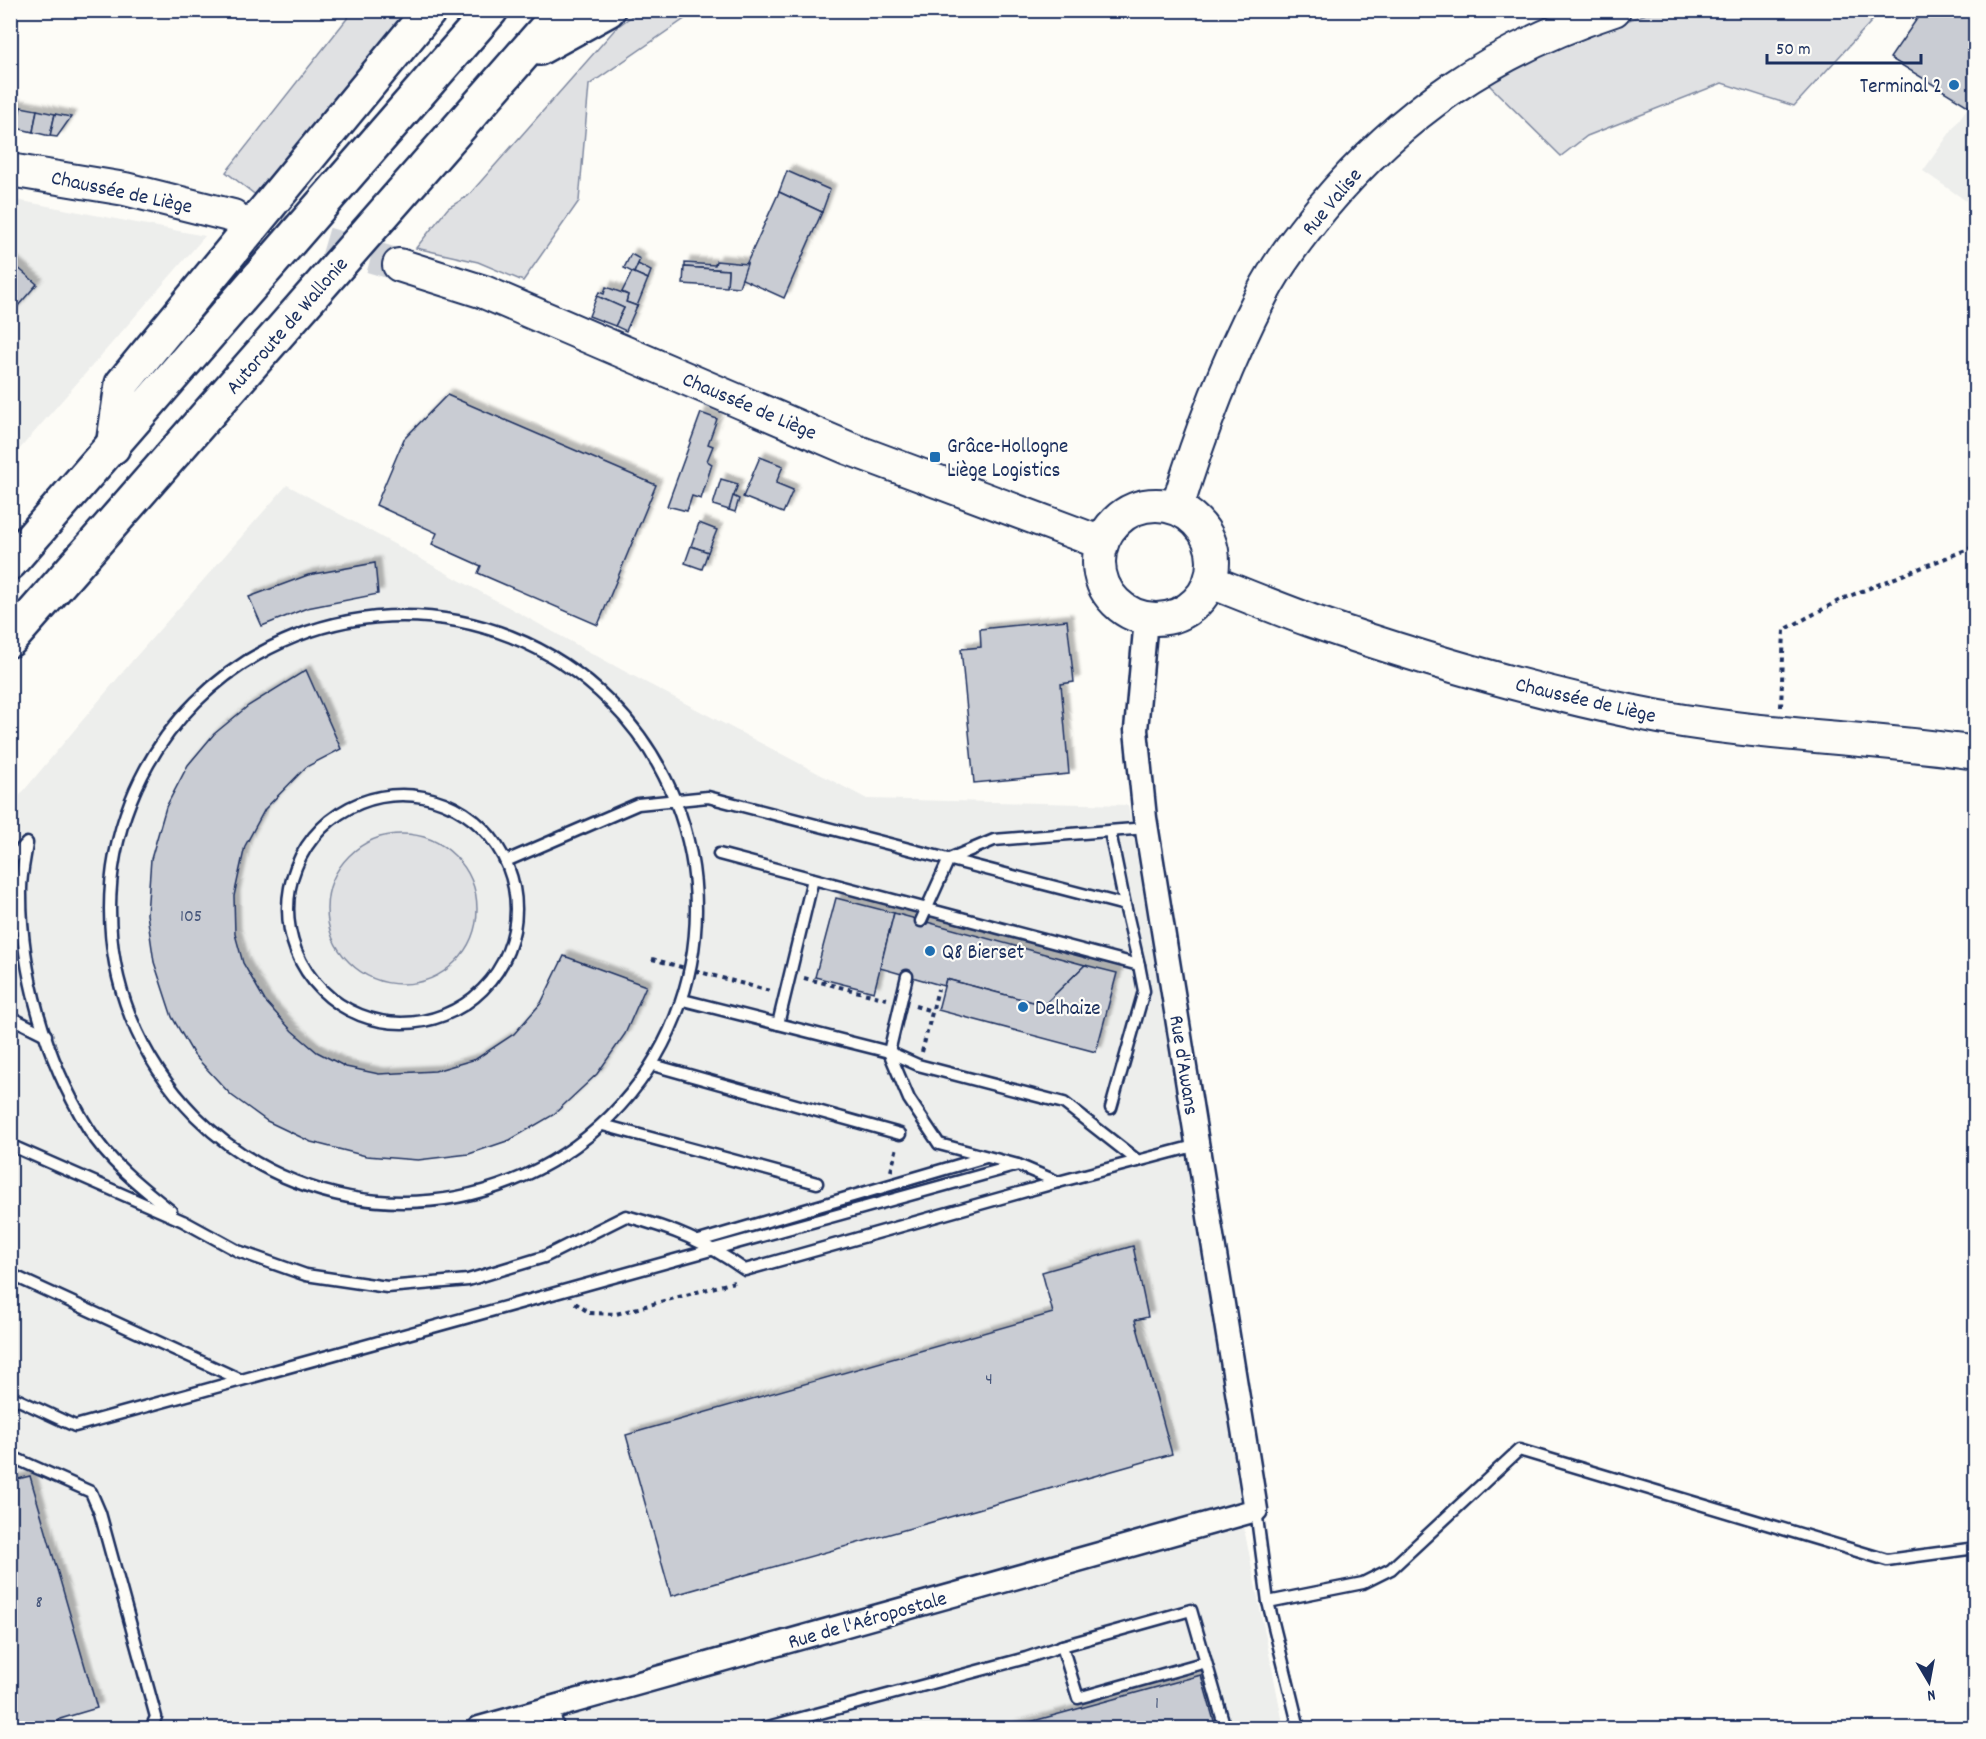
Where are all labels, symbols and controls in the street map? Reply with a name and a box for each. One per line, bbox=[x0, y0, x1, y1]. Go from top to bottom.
scale bar bbox=[1767, 27, 1922, 65]
text: 50 m bbox=[1776, 38, 1811, 63]
place label: Terminal 2 bbox=[1860, 73, 1942, 103]
marker: Terminal 2 bbox=[1947, 78, 1961, 92]
street label: Rue Valise bbox=[1296, 163, 1371, 243]
street label: Chaussée de Liège bbox=[48, 164, 195, 224]
street label: Autoroute de Wallonie bbox=[220, 252, 357, 402]
street label: Chaussée de Liège bbox=[677, 366, 821, 450]
place label: Grâce-Hollogne Liège Logistics bbox=[947, 433, 1068, 487]
marker: Grâce-Hollogne Liège Logistics bbox=[928, 450, 942, 464]
street label: Chaussée de Liège bbox=[1512, 671, 1659, 733]
house number: 105 bbox=[180, 905, 202, 930]
place label: Q8 Bierset bbox=[942, 939, 1024, 969]
marker: Q8 Bierset bbox=[923, 944, 937, 958]
place label: Delhaize bbox=[1035, 995, 1101, 1025]
marker: Delhaize bbox=[1016, 1000, 1030, 1014]
street label: Rue d'Awans bbox=[1159, 1013, 1205, 1118]
house number: 4 bbox=[985, 1368, 993, 1393]
street label: Rue de l'Aéropostale bbox=[785, 1585, 951, 1659]
house number: 8 bbox=[35, 1591, 43, 1616]
north arrow bbox=[1899, 1652, 1959, 1712]
text: N bbox=[1925, 1682, 1937, 1706]
house number: 1 bbox=[1155, 1692, 1159, 1717]

